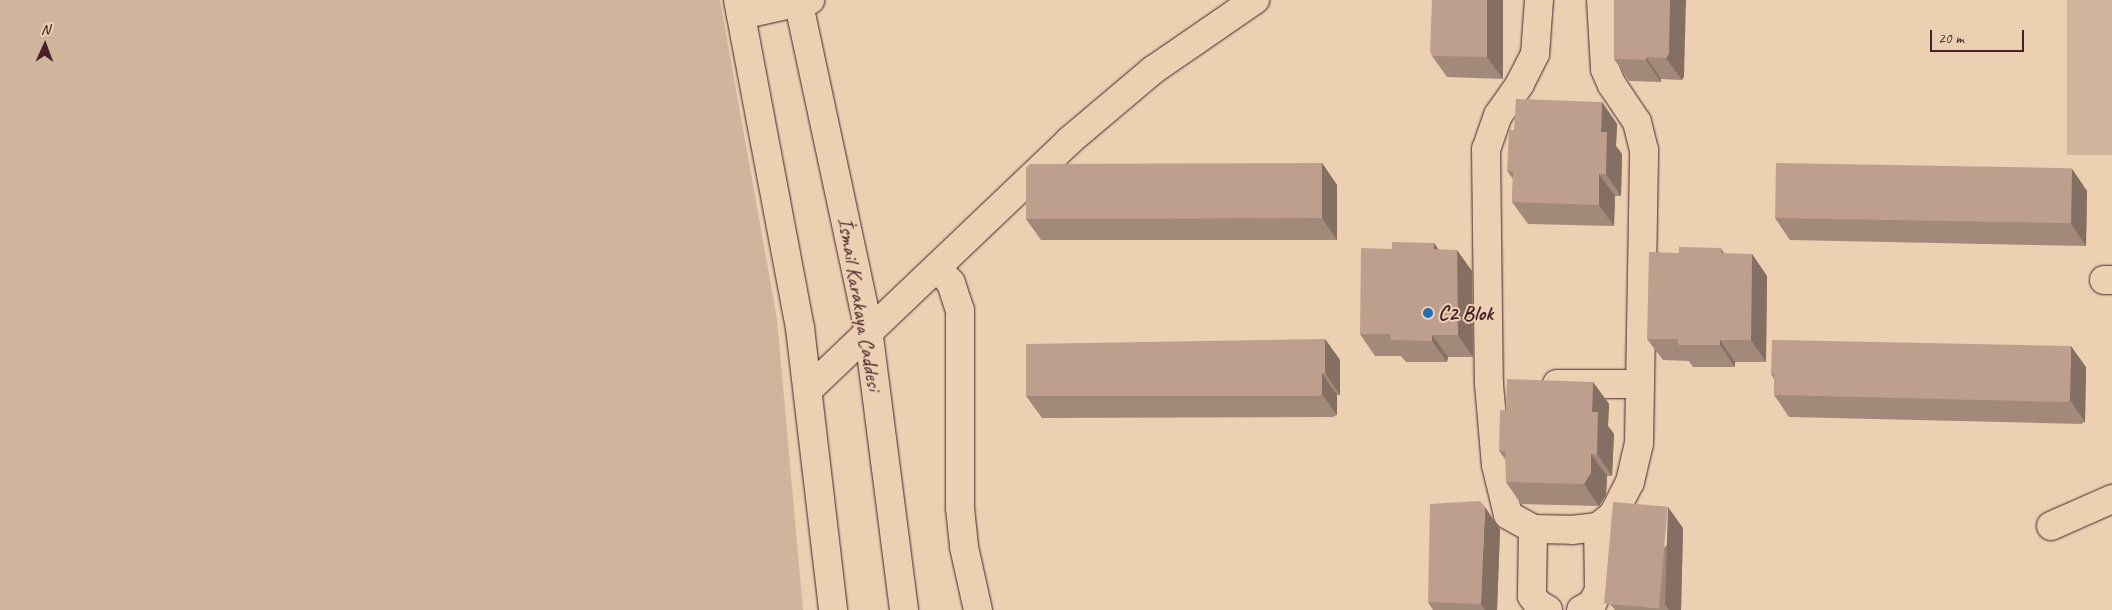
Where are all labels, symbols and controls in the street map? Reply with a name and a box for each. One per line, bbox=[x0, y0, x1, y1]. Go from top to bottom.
north arrow bbox=[20, 20, 70, 70]
scale bar bbox=[1932, 20, 2026, 52]
text: N bbox=[41, 21, 50, 38]
text: 20 m bbox=[1938, 29, 1964, 48]
street label: İsmail Karakaya Caddesi bbox=[832, 215, 888, 393]
place label: C2 Blok bbox=[1438, 300, 1493, 326]
marker: C2 Blok bbox=[1422, 307, 1434, 319]

